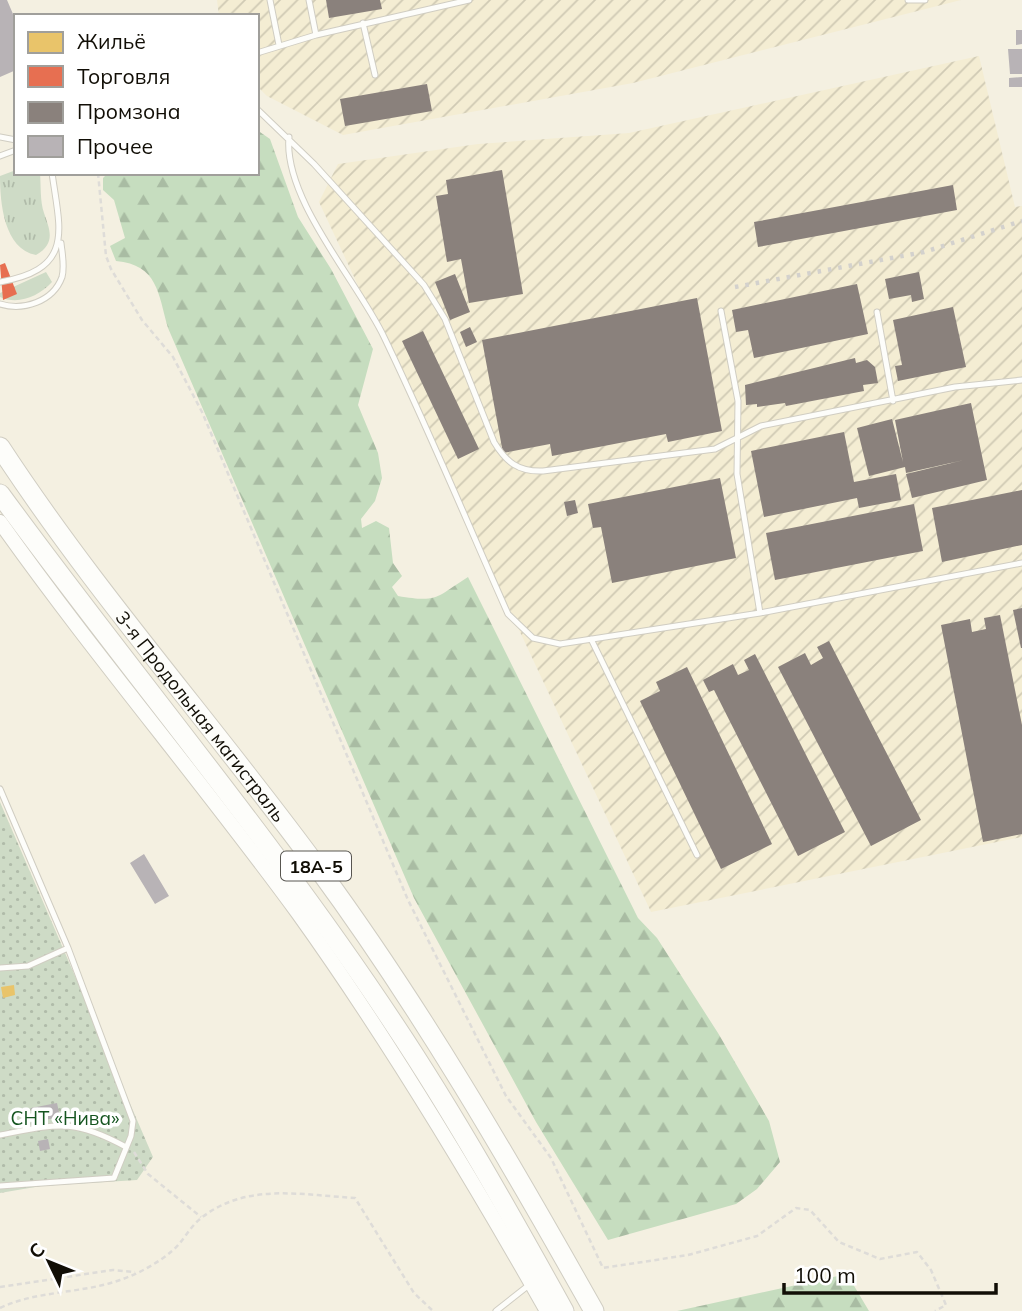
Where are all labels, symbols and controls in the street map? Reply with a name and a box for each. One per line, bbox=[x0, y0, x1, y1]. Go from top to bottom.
legend bbox=[14, 14, 259, 175]
text: Жильё bbox=[77, 28, 146, 54]
text: Торговля bbox=[77, 63, 170, 89]
text: Промзона bbox=[77, 98, 180, 124]
text: Прочее bbox=[77, 133, 153, 159]
street label: 3-я Продольная магистраль bbox=[110, 606, 291, 827]
road number: 18А-5 bbox=[281, 852, 351, 880]
park label: СНТ «Нива» bbox=[11, 1106, 119, 1130]
north arrow bbox=[14, 1227, 84, 1297]
text: С bbox=[23, 1237, 50, 1263]
scale bar bbox=[784, 1252, 996, 1296]
text: 100 m bbox=[794, 1262, 856, 1288]

